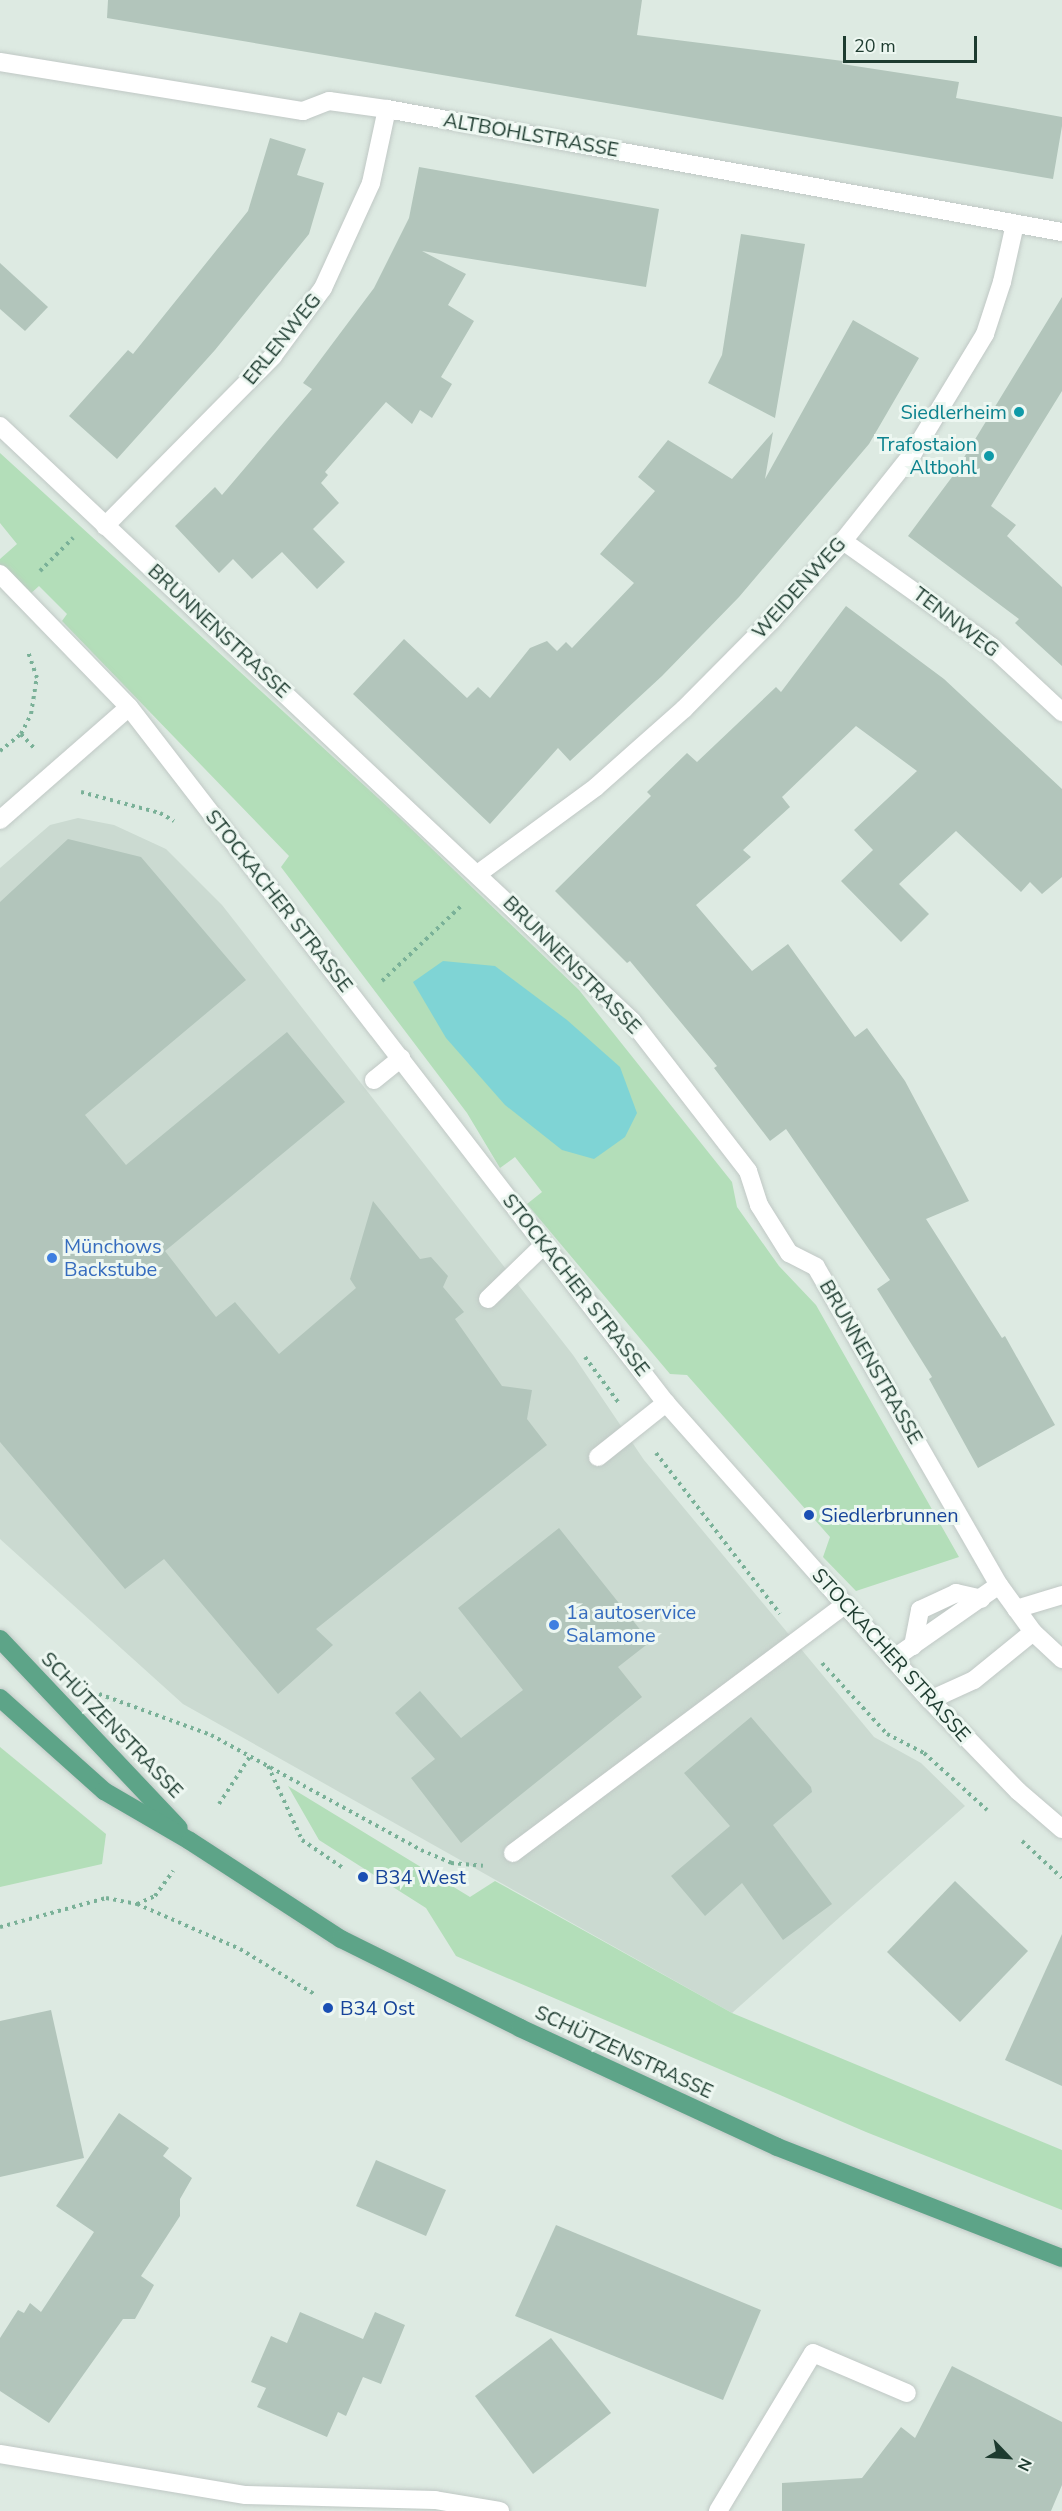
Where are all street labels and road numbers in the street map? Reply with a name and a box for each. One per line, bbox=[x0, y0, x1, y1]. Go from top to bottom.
street label: ALTBOHLSTRASSE bbox=[442, 108, 620, 162]
street label: ERLENWEG bbox=[238, 289, 326, 389]
street label: WEIDENWEG bbox=[747, 532, 851, 644]
street label: BRUNNENSTRASSE bbox=[143, 559, 295, 703]
street label: TENNWEG bbox=[908, 582, 1004, 662]
street label: STOCKACHER STRASSE bbox=[200, 805, 358, 997]
street label: BRUNNENSTRASSE bbox=[498, 891, 646, 1039]
street label: STOCKACHER STRASSE bbox=[497, 1189, 655, 1381]
street label: BRUNNENSTRASSE bbox=[814, 1276, 928, 1448]
street label: STOCKACHER STRASSE bbox=[807, 1563, 975, 1747]
street label: SCHÜTZENSTRASSE bbox=[36, 1647, 188, 1803]
street label: SCHÜTZENSTRASSE bbox=[531, 2000, 717, 2104]

